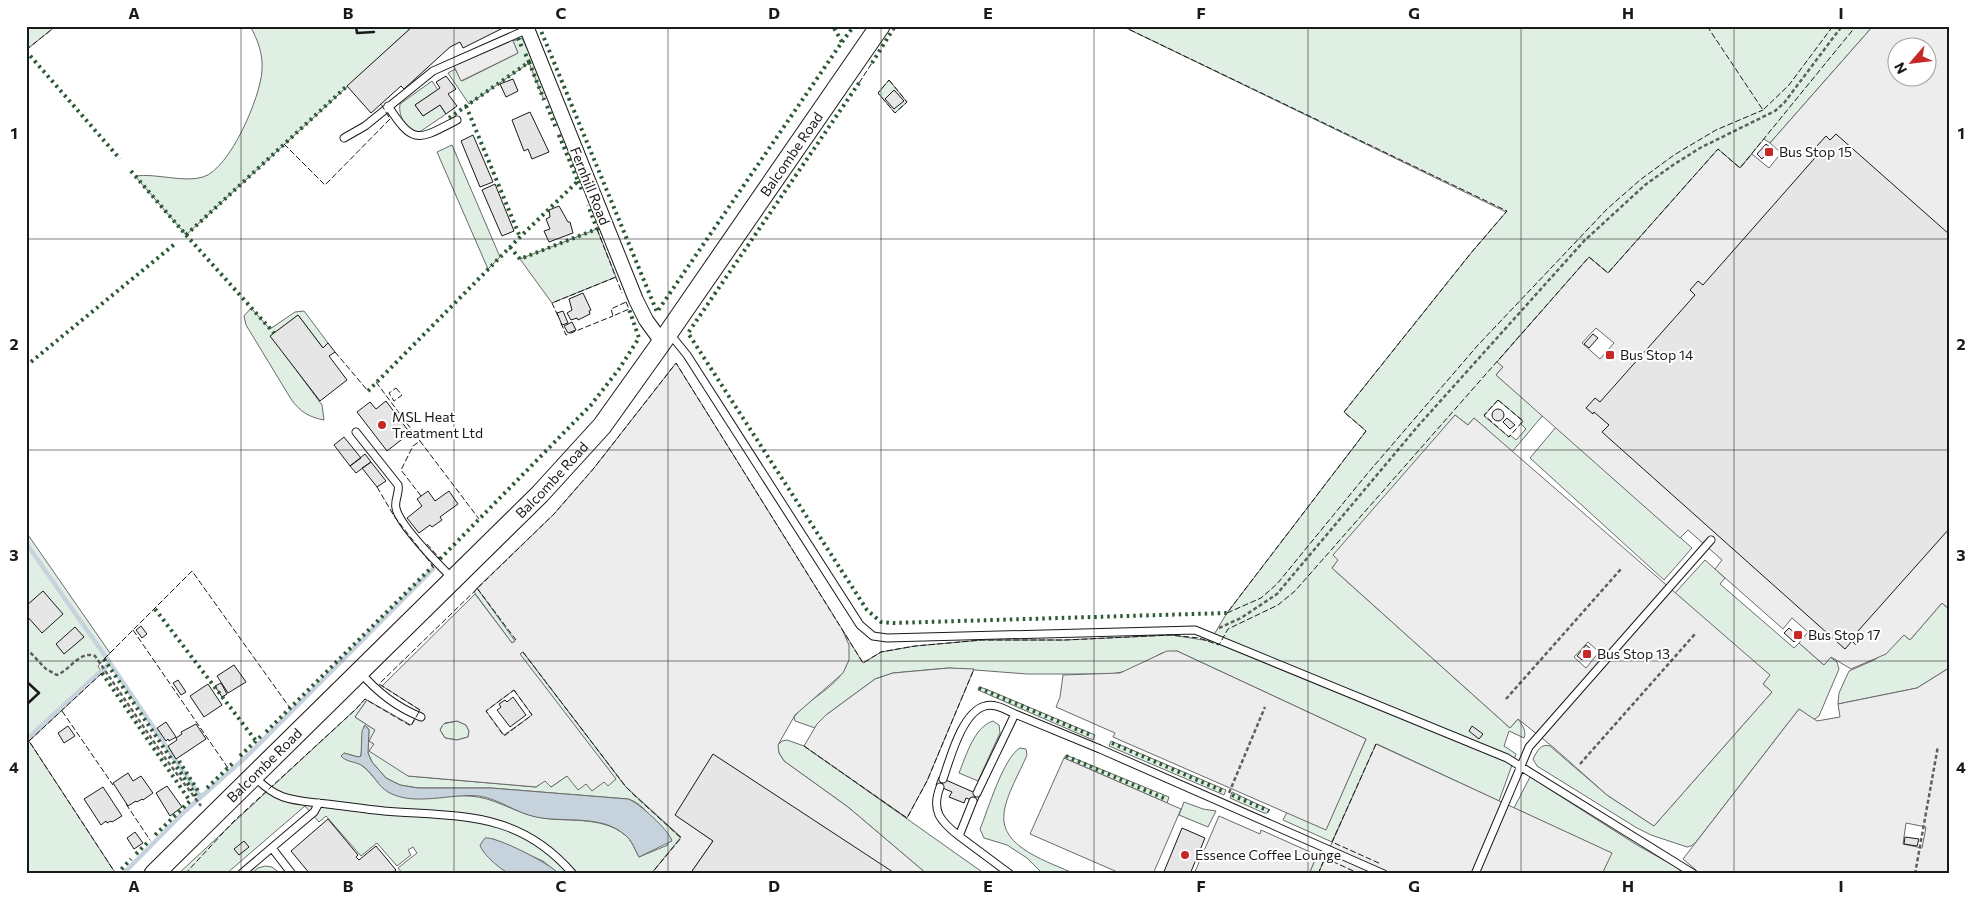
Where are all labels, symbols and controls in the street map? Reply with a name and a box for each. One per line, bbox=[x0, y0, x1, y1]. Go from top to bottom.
text: A bbox=[128, 3, 140, 22]
text: B bbox=[343, 3, 354, 22]
text: C bbox=[556, 3, 567, 22]
text: D bbox=[768, 3, 780, 22]
text: E bbox=[983, 3, 993, 22]
text: F bbox=[1196, 3, 1206, 22]
text: G bbox=[1408, 3, 1420, 22]
text: H bbox=[1622, 3, 1634, 22]
text: I bbox=[1838, 3, 1844, 22]
north arrow bbox=[1888, 38, 1938, 88]
text: N bbox=[1890, 60, 1910, 77]
street label: Balcombe Road bbox=[756, 109, 826, 199]
text: 1 bbox=[10, 123, 18, 142]
text: 1 bbox=[1957, 123, 1965, 142]
place label: Bus Stop 15 bbox=[1779, 143, 1852, 160]
street label: Fernhill Road bbox=[567, 144, 614, 227]
marker: Bus Stop 15 bbox=[1763, 146, 1775, 158]
text: 2 bbox=[9, 334, 19, 353]
text: 2 bbox=[1956, 334, 1966, 353]
place label: Bus Stop 14 bbox=[1620, 346, 1694, 363]
marker: Bus Stop 14 bbox=[1604, 349, 1616, 361]
place label: MSL Heat Treatment Ltd bbox=[392, 408, 483, 441]
marker: MSL Heat Treatment Ltd bbox=[376, 419, 388, 431]
street label: Balcombe Road bbox=[512, 438, 591, 521]
text: 3 bbox=[9, 545, 19, 564]
text: 3 bbox=[1956, 545, 1966, 564]
place label: Bus Stop 17 bbox=[1808, 626, 1880, 643]
marker: Bus Stop 17 bbox=[1792, 629, 1804, 641]
place label: Bus Stop 13 bbox=[1597, 645, 1670, 662]
marker: Bus Stop 13 bbox=[1581, 648, 1593, 660]
street label: Balcombe Road bbox=[223, 724, 305, 806]
text: 4 bbox=[9, 757, 19, 776]
text: 4 bbox=[1956, 757, 1966, 776]
place label: Essence Coffee Lounge bbox=[1195, 846, 1341, 863]
marker: Essence Coffee Lounge bbox=[1179, 849, 1191, 861]
text: A bbox=[128, 876, 140, 895]
text: B bbox=[343, 876, 354, 895]
text: C bbox=[556, 876, 567, 895]
text: D bbox=[768, 876, 780, 895]
text: E bbox=[983, 876, 993, 895]
text: F bbox=[1196, 876, 1206, 895]
text: G bbox=[1408, 876, 1420, 895]
text: H bbox=[1622, 876, 1634, 895]
text: I bbox=[1838, 876, 1844, 895]

